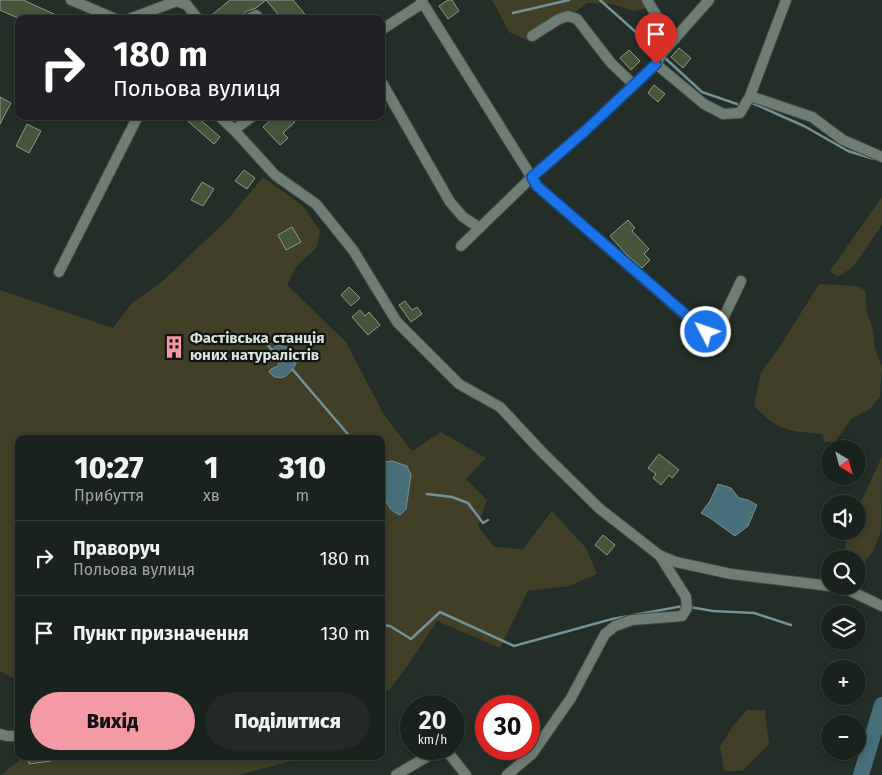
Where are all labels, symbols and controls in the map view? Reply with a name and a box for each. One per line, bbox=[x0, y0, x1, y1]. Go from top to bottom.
pin bbox=[635, 13, 677, 64]
icon: arrive bbox=[642, 20, 670, 48]
text: 180 m bbox=[113, 33, 208, 75]
icon: right bbox=[30, 35, 95, 100]
text: Польова вулиця bbox=[113, 75, 281, 102]
position arrow bbox=[679, 305, 731, 357]
place label: Фастівська станція юних натуралістів bbox=[190, 329, 325, 364]
building icon: Фастівська станція юних натуралістів bbox=[161, 334, 187, 360]
north arrow bbox=[821, 440, 866, 485]
map controls bbox=[821, 440, 866, 760]
text: 10:27 bbox=[75, 450, 143, 486]
text: 1 bbox=[204, 450, 219, 486]
text: 310 bbox=[279, 450, 326, 486]
text: Прибуття bbox=[74, 486, 144, 505]
text: хв bbox=[203, 486, 220, 505]
text: m bbox=[296, 486, 309, 505]
button: sound bbox=[821, 495, 866, 540]
text: Праворуч bbox=[73, 537, 160, 560]
icon: right bbox=[30, 544, 58, 572]
text: 180 m bbox=[319, 547, 370, 570]
button: search bbox=[821, 550, 866, 595]
text: Польова вулиця bbox=[73, 560, 195, 579]
button: layers bbox=[821, 605, 866, 650]
icon: arrive bbox=[30, 619, 58, 647]
text: Пункт призначення bbox=[73, 622, 249, 645]
text: 130 m bbox=[320, 622, 370, 645]
button: + bbox=[821, 660, 866, 705]
button: Вихід bbox=[30, 692, 195, 750]
button: Поділитися bbox=[205, 692, 370, 750]
speed limit sign: 30 bbox=[475, 695, 540, 760]
text: 20 bbox=[419, 706, 446, 736]
button: − bbox=[821, 715, 866, 760]
text: km/h bbox=[418, 733, 447, 747]

